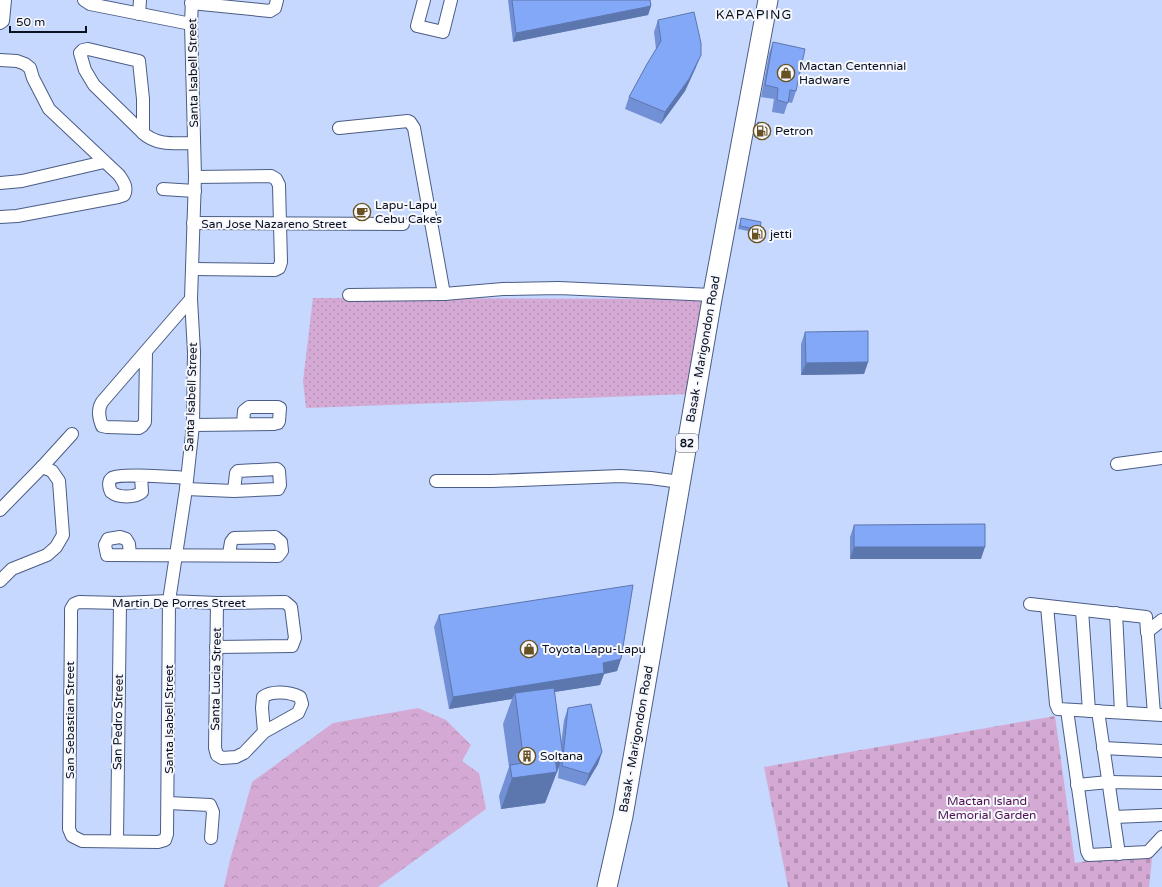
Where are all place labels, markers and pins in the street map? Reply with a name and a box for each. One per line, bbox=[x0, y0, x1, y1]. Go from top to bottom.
place label: Mactan Centennial Hadware bbox=[799, 59, 906, 87]
shop icon: Mactan Centennial Hadware bbox=[776, 63, 796, 83]
fuel station icon: Petron bbox=[752, 121, 772, 141]
place label: Petron bbox=[775, 124, 813, 138]
place label: Lapu-Lapu Cebu Cakes bbox=[375, 198, 442, 226]
cafe icon: Lapu-Lapu Cebu Cakes bbox=[352, 202, 372, 222]
fuel station icon: jetti bbox=[747, 224, 767, 244]
place label: jetti bbox=[769, 227, 792, 241]
shop icon: Toyota Lapu-Lapu bbox=[519, 639, 539, 659]
place label: Toyota Lapu-Lapu bbox=[542, 642, 646, 656]
building icon: Soltana bbox=[517, 746, 537, 766]
place label: Soltana bbox=[540, 749, 583, 763]

